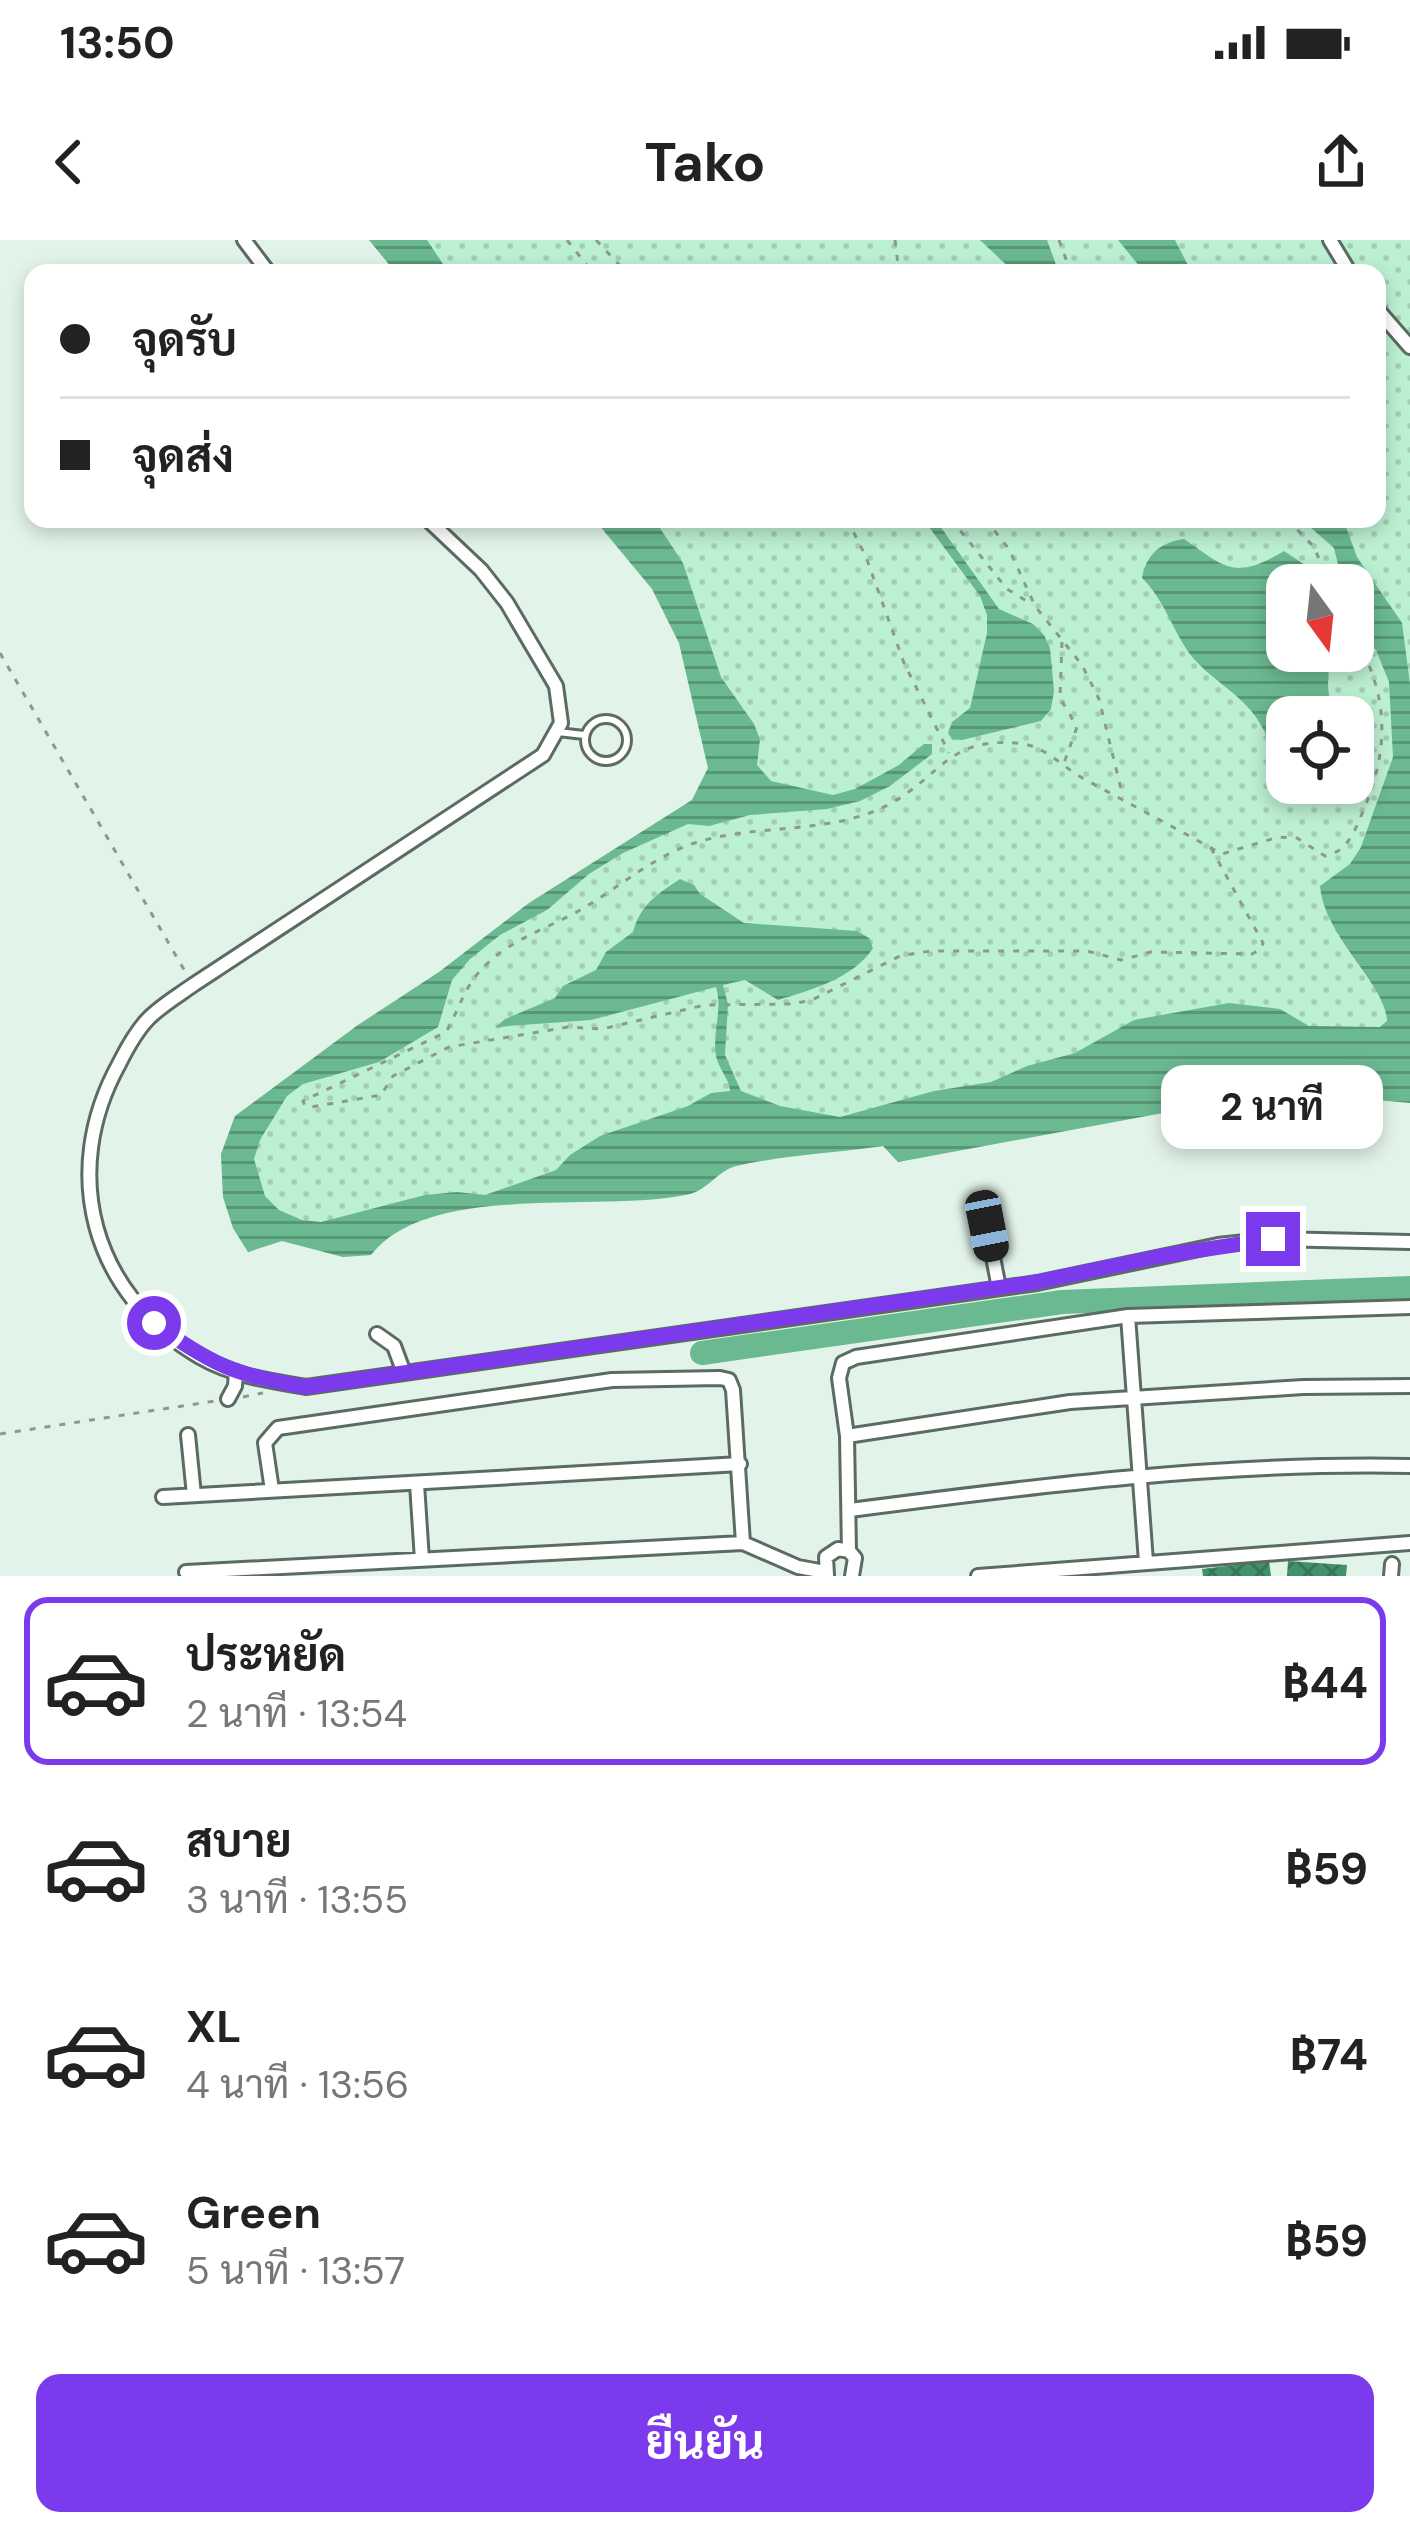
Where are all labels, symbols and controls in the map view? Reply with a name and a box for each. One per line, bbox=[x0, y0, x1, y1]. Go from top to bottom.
text: 13:50 bbox=[60, 13, 175, 72]
text: Tako bbox=[644, 127, 766, 198]
icon: back bbox=[36, 129, 102, 195]
icon: share bbox=[1308, 129, 1374, 195]
text: จุดรับ bbox=[132, 311, 237, 370]
text: จุดส่ง bbox=[132, 427, 234, 486]
north arrow bbox=[1266, 564, 1374, 672]
map controls bbox=[1266, 564, 1374, 804]
button: locate bbox=[1266, 696, 1374, 804]
callout: 2 นาที bbox=[1162, 1065, 1384, 1149]
text: 2 นาที bbox=[1220, 1081, 1324, 1132]
car bbox=[962, 1187, 1012, 1265]
route end bbox=[1246, 1212, 1300, 1266]
route start bbox=[127, 1296, 181, 1350]
text: ประหยัด bbox=[186, 1626, 346, 1685]
icon: car bbox=[42, 1627, 150, 1735]
text: ฿44 bbox=[1282, 1653, 1368, 1712]
text: 2 นาที · 13:54 bbox=[186, 1688, 407, 1739]
text: สบาย bbox=[186, 1812, 292, 1871]
icon: car bbox=[42, 1813, 150, 1921]
text: ฿59 bbox=[1285, 1839, 1368, 1898]
text: 3 นาที · 13:55 bbox=[186, 1874, 408, 1925]
text: XL bbox=[186, 1997, 241, 2056]
icon: car bbox=[42, 1999, 150, 2107]
text: ฿74 bbox=[1290, 2025, 1368, 2084]
text: 4 นาที · 13:56 bbox=[186, 2059, 409, 2110]
text: Green bbox=[186, 2183, 321, 2242]
icon: car bbox=[42, 2185, 150, 2293]
text: ฿59 bbox=[1285, 2211, 1368, 2270]
text: 5 นาที · 13:57 bbox=[186, 2245, 405, 2296]
button: ยืนยัน bbox=[36, 2374, 1374, 2512]

